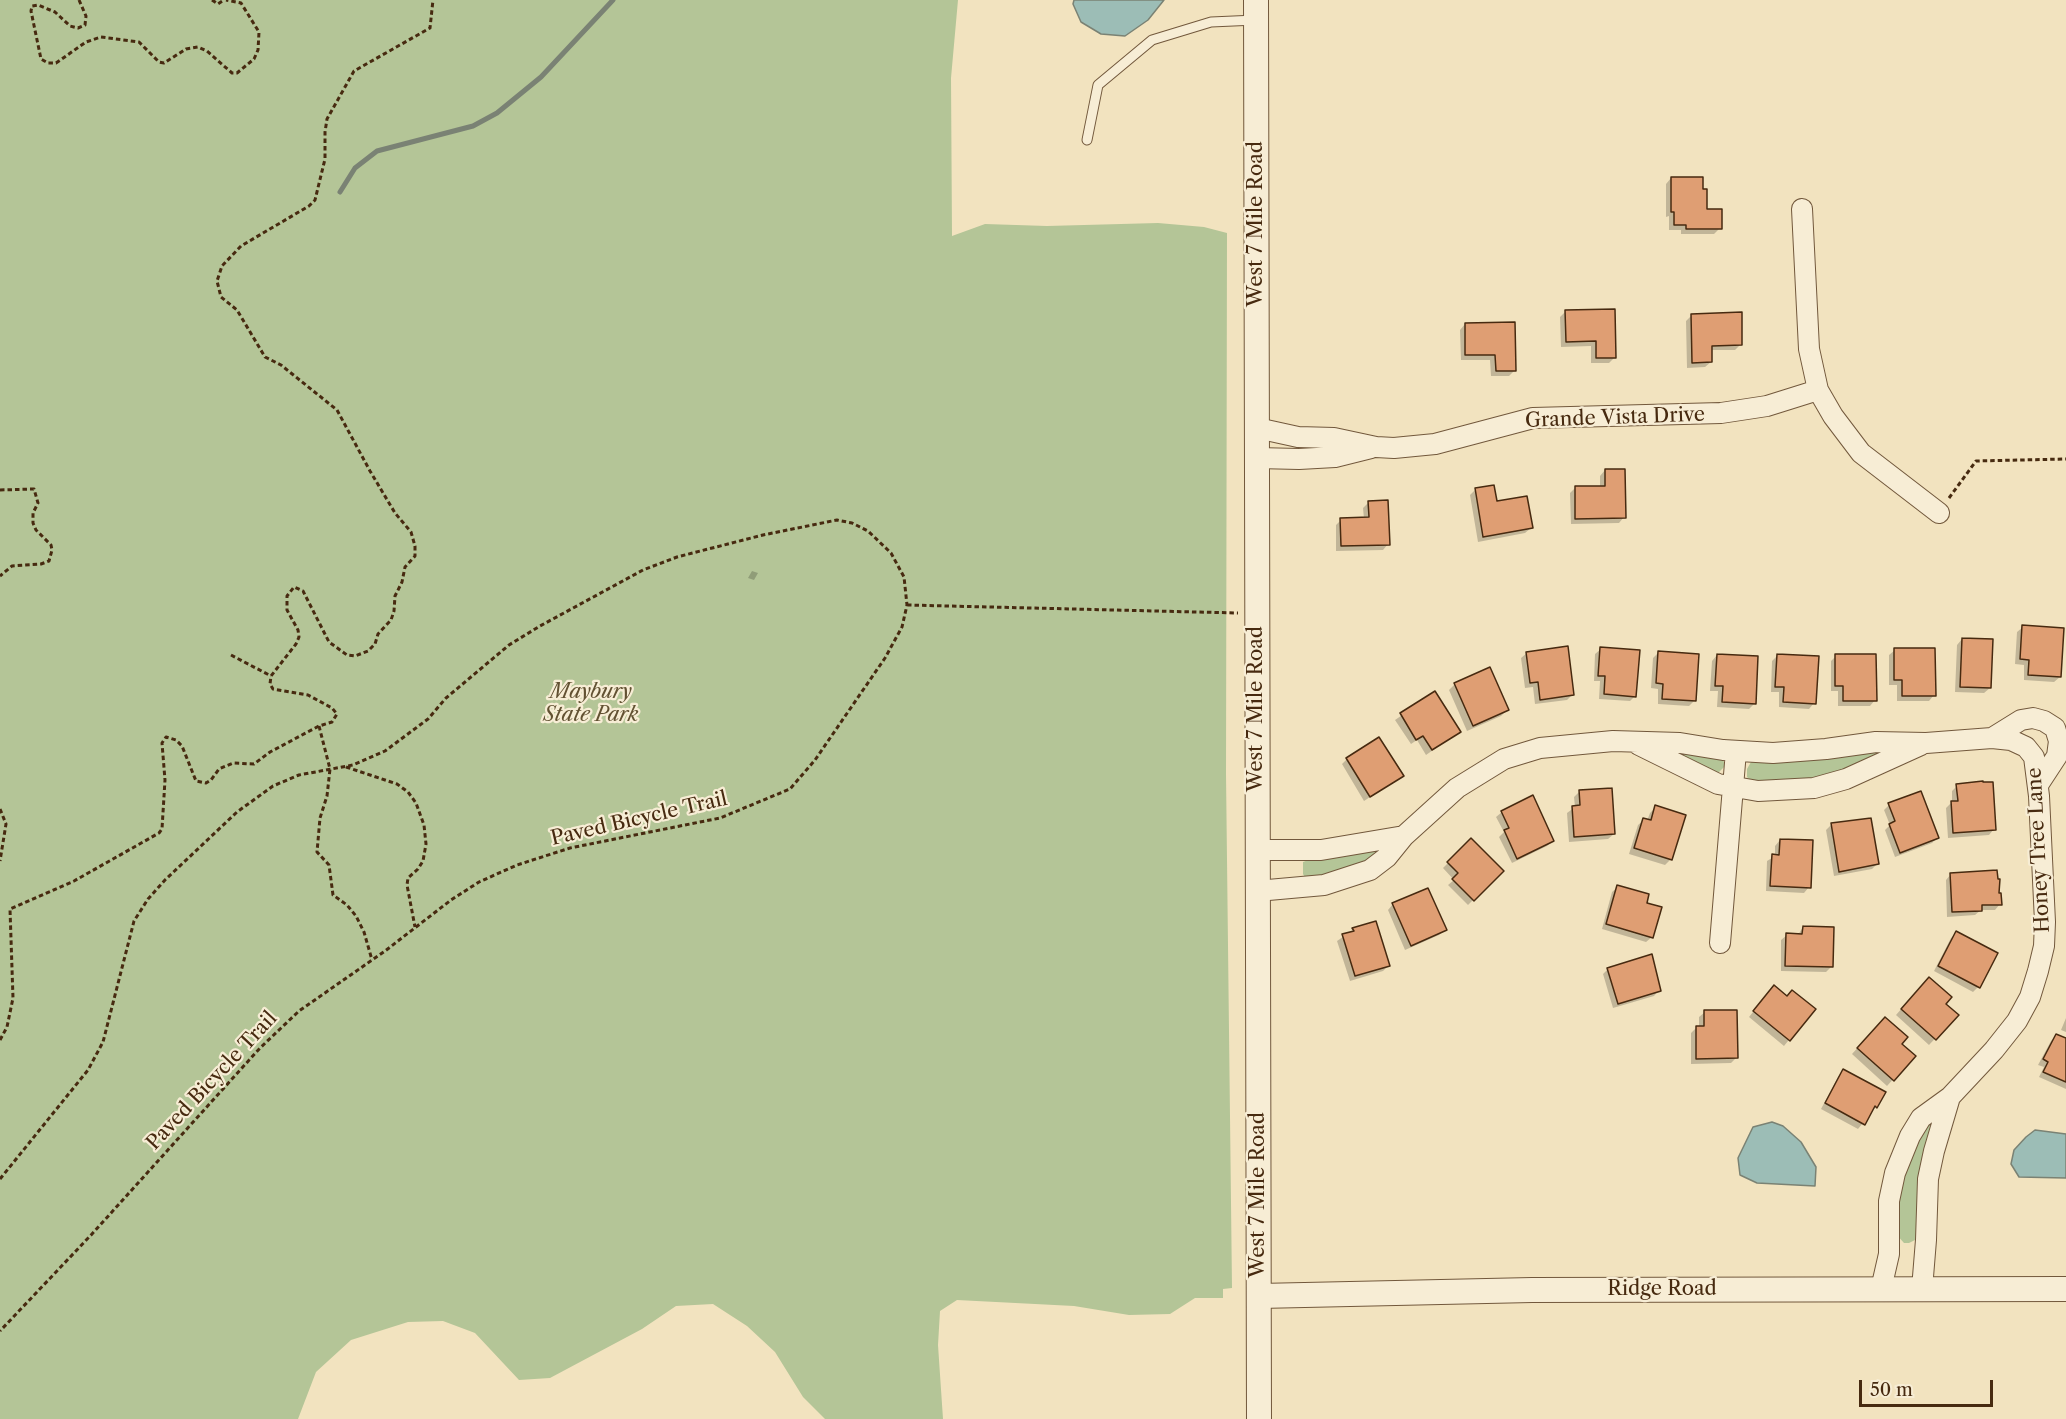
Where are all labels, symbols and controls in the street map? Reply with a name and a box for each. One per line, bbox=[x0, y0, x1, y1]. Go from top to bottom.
street label: West 7 Mile Road bbox=[1244, 141, 1268, 307]
street label: Grande Vista Drive bbox=[1525, 403, 1705, 433]
street label: West 7 Mile Road bbox=[1244, 626, 1268, 792]
park label: Maybury State Park bbox=[544, 680, 638, 727]
street label: Honey Tree Lane bbox=[2023, 767, 2055, 933]
street label: Paved Bicycle Trail bbox=[548, 787, 730, 851]
street label: Paved Bicycle Trail bbox=[142, 1007, 282, 1155]
street label: West 7 Mile Road bbox=[1246, 1112, 1270, 1278]
street label: Ridge Road bbox=[1607, 1277, 1717, 1301]
scale bar bbox=[1862, 1368, 1996, 1406]
text: 50 m bbox=[1870, 1379, 1913, 1401]

